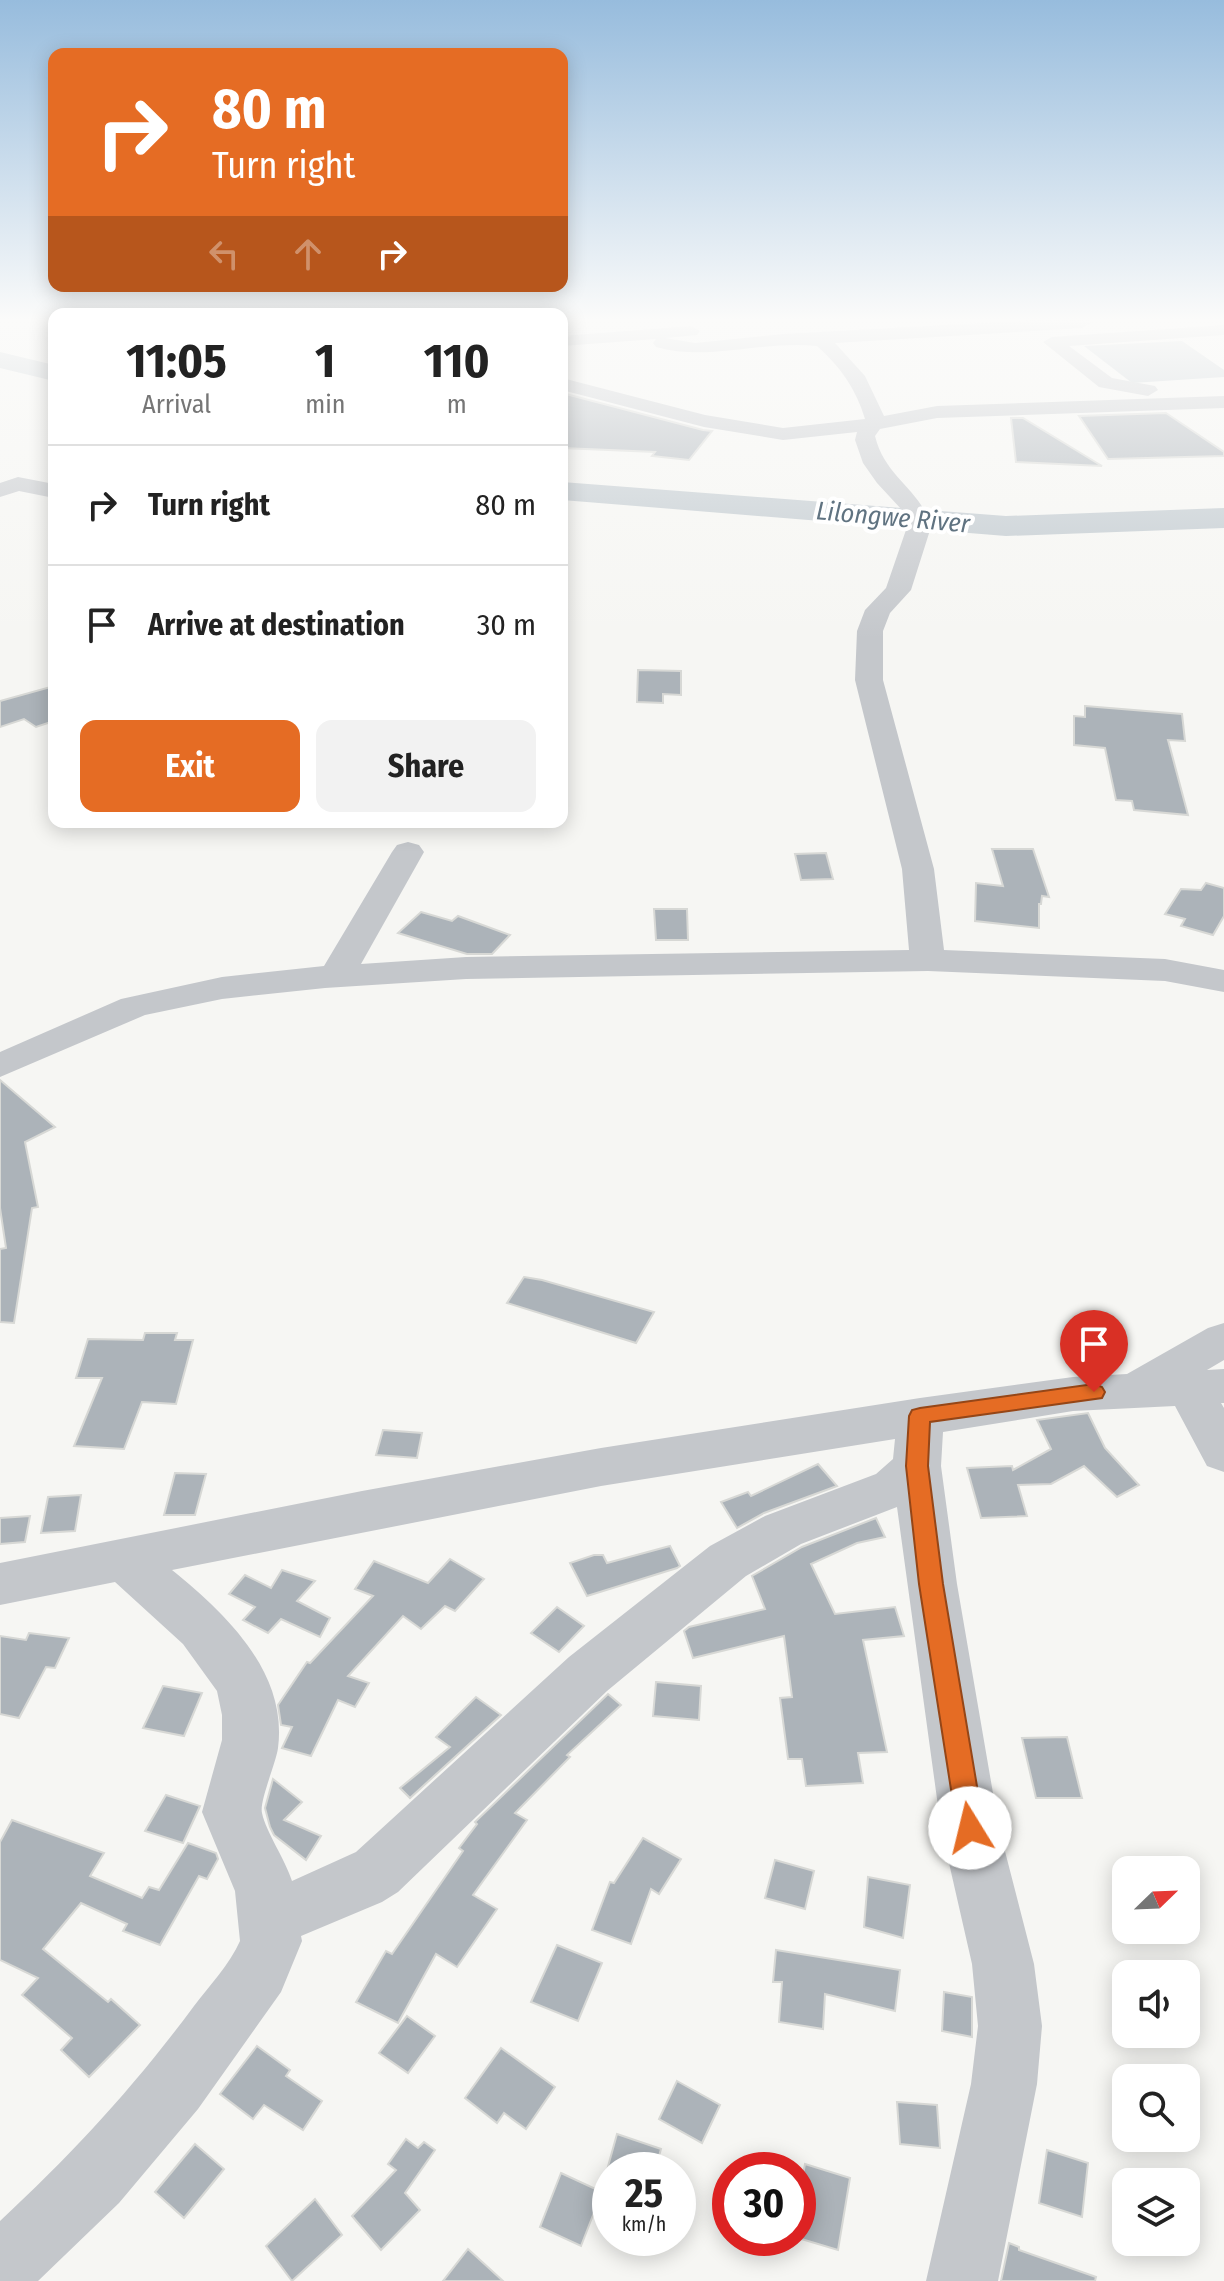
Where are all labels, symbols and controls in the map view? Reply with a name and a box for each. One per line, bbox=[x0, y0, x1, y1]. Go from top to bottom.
text: 80 m bbox=[212, 76, 327, 143]
icon: right bbox=[80, 80, 184, 184]
text: Turn right bbox=[212, 144, 355, 188]
icon: left bbox=[202, 232, 246, 276]
icon: ahead bbox=[286, 232, 330, 276]
icon: right bbox=[370, 232, 414, 276]
text: 11:05 bbox=[126, 332, 227, 390]
text: 1 bbox=[315, 332, 335, 390]
text: 110 bbox=[424, 332, 490, 390]
text: Arrival bbox=[142, 389, 211, 420]
text: min bbox=[305, 389, 345, 420]
text: m bbox=[447, 389, 467, 420]
icon: right bbox=[80, 483, 124, 527]
text: Turn right bbox=[148, 487, 270, 523]
text: 80 m bbox=[475, 487, 536, 523]
water label: Lilongwe River bbox=[815, 495, 972, 540]
icon: arrive bbox=[80, 603, 124, 647]
text: Arrive at destination bbox=[148, 607, 405, 643]
text: 30 m bbox=[477, 607, 536, 643]
button: Exit bbox=[80, 720, 300, 812]
button: Share bbox=[316, 720, 536, 812]
pin bbox=[1060, 1310, 1128, 1392]
icon: arrive bbox=[1072, 1322, 1116, 1366]
position arrow bbox=[928, 1786, 1012, 1870]
north arrow bbox=[1112, 1856, 1200, 1944]
map controls bbox=[1112, 1856, 1200, 2256]
button: sound bbox=[1112, 1960, 1200, 2048]
button: search bbox=[1112, 2064, 1200, 2152]
speed limit sign: 30 bbox=[712, 2152, 816, 2256]
button: layers bbox=[1112, 2168, 1200, 2256]
text: 25 bbox=[625, 2170, 663, 2218]
text: km/h bbox=[622, 2212, 666, 2236]

